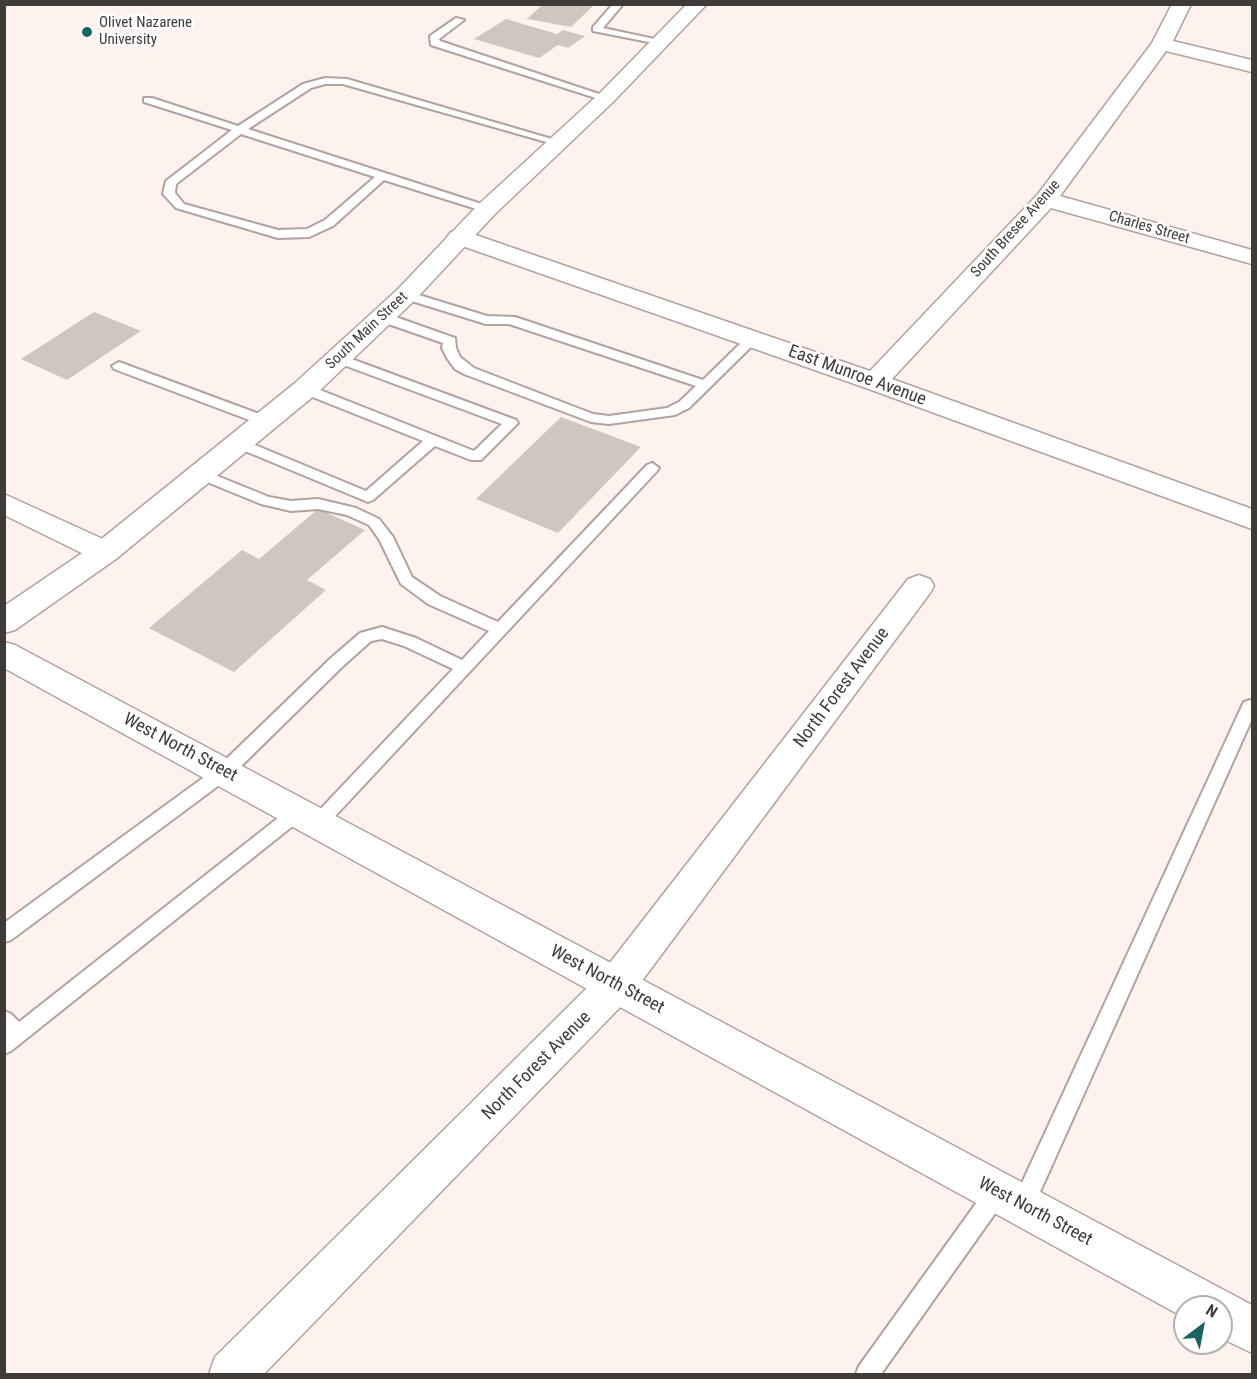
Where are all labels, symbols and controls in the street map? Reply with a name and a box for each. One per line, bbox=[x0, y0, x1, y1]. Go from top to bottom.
place label: Olivet Nazarene University bbox=[99, 14, 192, 49]
marker: Olivet Nazarene University bbox=[80, 25, 94, 39]
street label: South Bresee Avenue bbox=[968, 177, 1064, 281]
street label: Charles Street bbox=[1106, 208, 1192, 248]
street label: South Main Street bbox=[322, 288, 412, 374]
street label: East Munroe Avenue bbox=[785, 341, 929, 411]
street label: North Forest Avenue bbox=[790, 624, 894, 752]
street label: West North Street bbox=[119, 709, 241, 787]
street label: West North Street bbox=[546, 941, 668, 1019]
street label: North Forest Avenue bbox=[478, 1007, 596, 1125]
street label: West North Street bbox=[974, 1173, 1096, 1251]
north arrow bbox=[1173, 1295, 1233, 1355]
text: N bbox=[1203, 1300, 1221, 1322]

